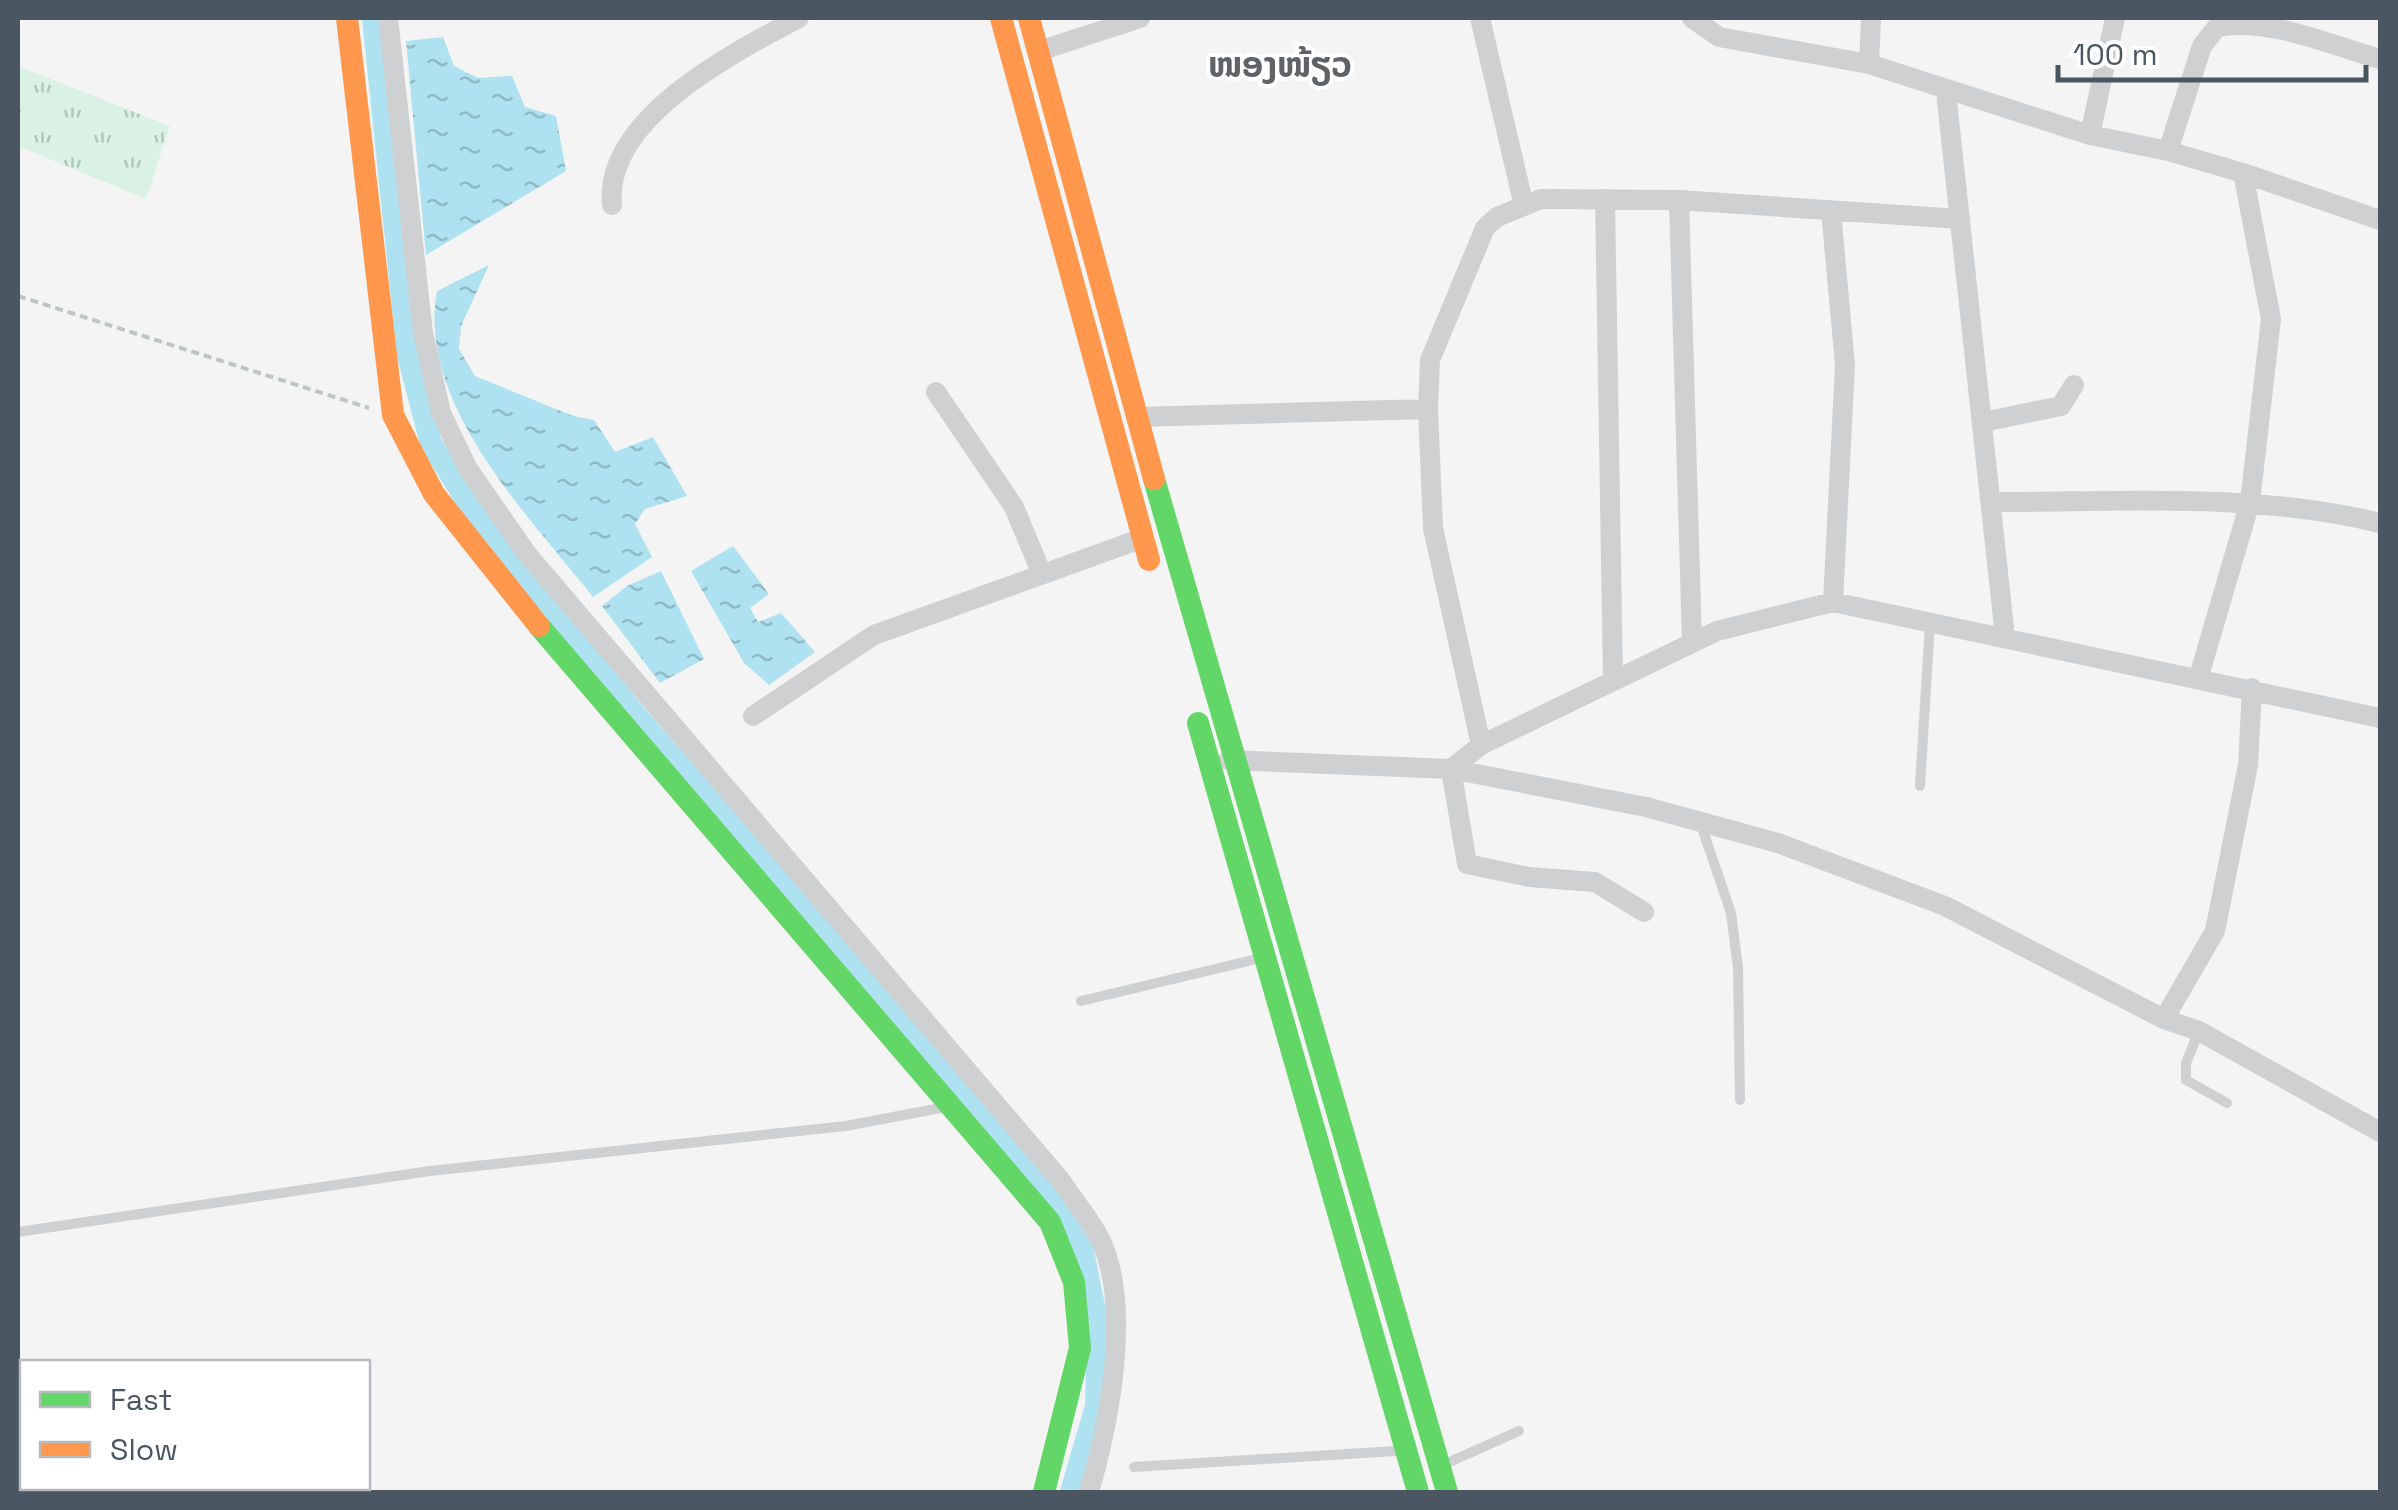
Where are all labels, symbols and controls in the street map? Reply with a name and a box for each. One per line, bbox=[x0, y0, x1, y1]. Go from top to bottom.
scale bar bbox=[2058, 20, 2366, 82]
text: 100 m bbox=[2073, 35, 2158, 74]
district label: ໜອງໜ້ຽວ bbox=[1208, 43, 1352, 87]
legend bbox=[20, 1360, 370, 1490]
text: Fast bbox=[110, 1380, 172, 1419]
text: Slow bbox=[110, 1430, 178, 1469]

